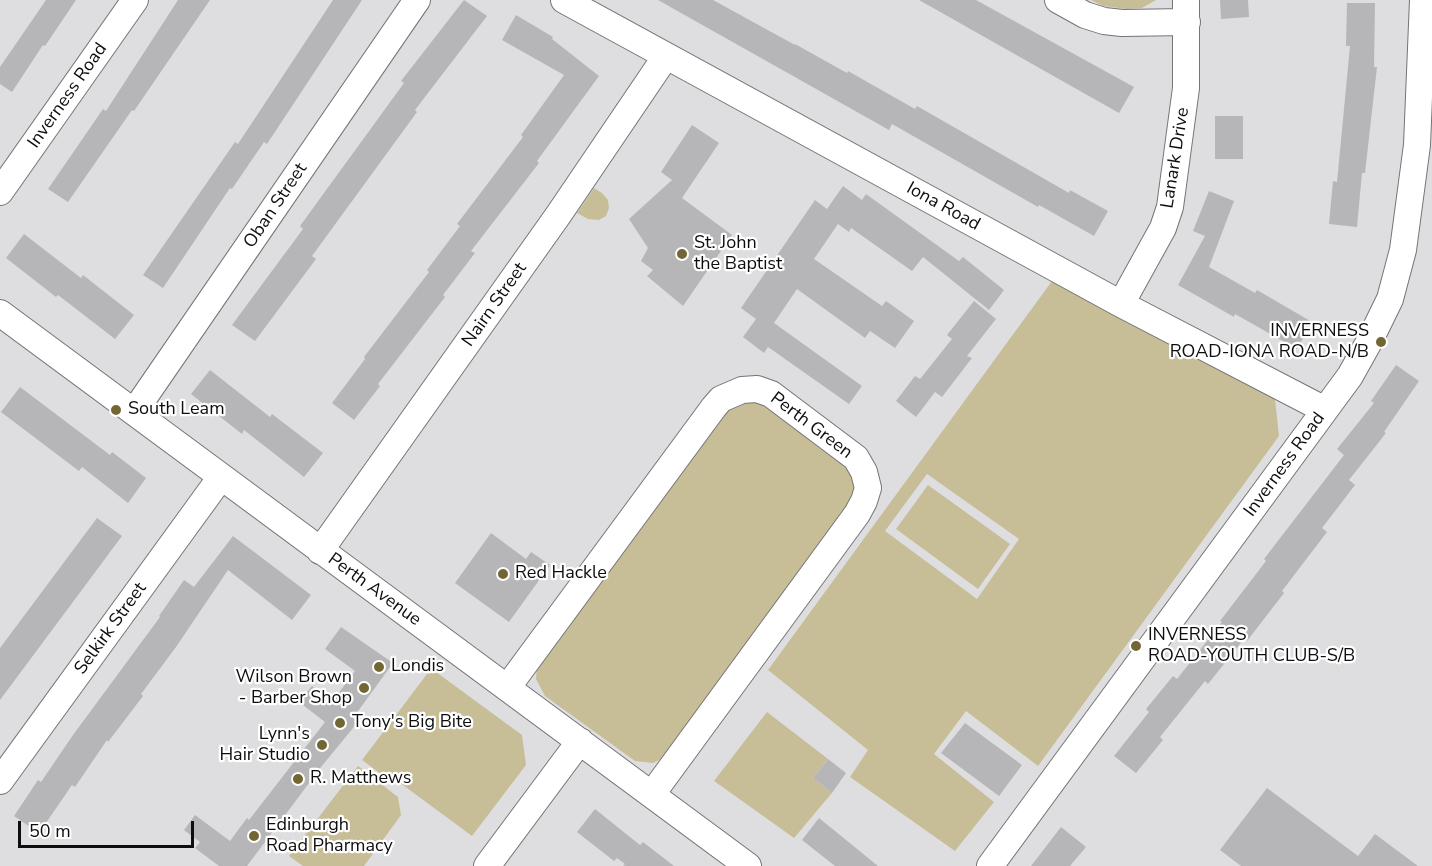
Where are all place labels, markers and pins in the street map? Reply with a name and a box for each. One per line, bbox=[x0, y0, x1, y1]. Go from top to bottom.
place label: St. John the Baptist bbox=[694, 233, 782, 276]
marker: St. John the Baptist bbox=[675, 247, 689, 261]
place label: INVERNESS ROAD-IONA ROAD-N/B bbox=[1170, 321, 1369, 364]
marker: INVERNESS ROAD-IONA ROAD-N/B bbox=[1374, 335, 1388, 349]
place label: South Leam bbox=[128, 399, 225, 421]
marker: South Leam bbox=[109, 403, 123, 417]
place label: Red Hackle bbox=[515, 563, 607, 585]
marker: Red Hackle bbox=[496, 567, 510, 581]
place label: INVERNESS ROAD-YOUTH CLUB-S/B bbox=[1148, 625, 1355, 668]
marker: INVERNESS ROAD-YOUTH CLUB-S/B bbox=[1129, 639, 1143, 653]
place label: Londis bbox=[391, 656, 444, 678]
marker: Londis bbox=[372, 660, 386, 674]
place label: Wilson Brown - Barber Shop bbox=[236, 667, 352, 710]
marker: Wilson Brown - Barber Shop bbox=[357, 681, 371, 695]
place label: Tony's Big Bite bbox=[352, 712, 472, 734]
marker: Tony's Big Bite bbox=[333, 716, 347, 730]
place label: Lynn's Hair Studio bbox=[219, 724, 310, 766]
marker: Lynn's Hair Studio bbox=[315, 738, 329, 752]
place label: R. Matthews bbox=[310, 768, 411, 790]
marker: R. Matthews bbox=[291, 772, 305, 786]
place label: Edinburgh Road Pharmacy bbox=[266, 815, 393, 858]
marker: Edinburgh Road Pharmacy bbox=[247, 829, 261, 843]

